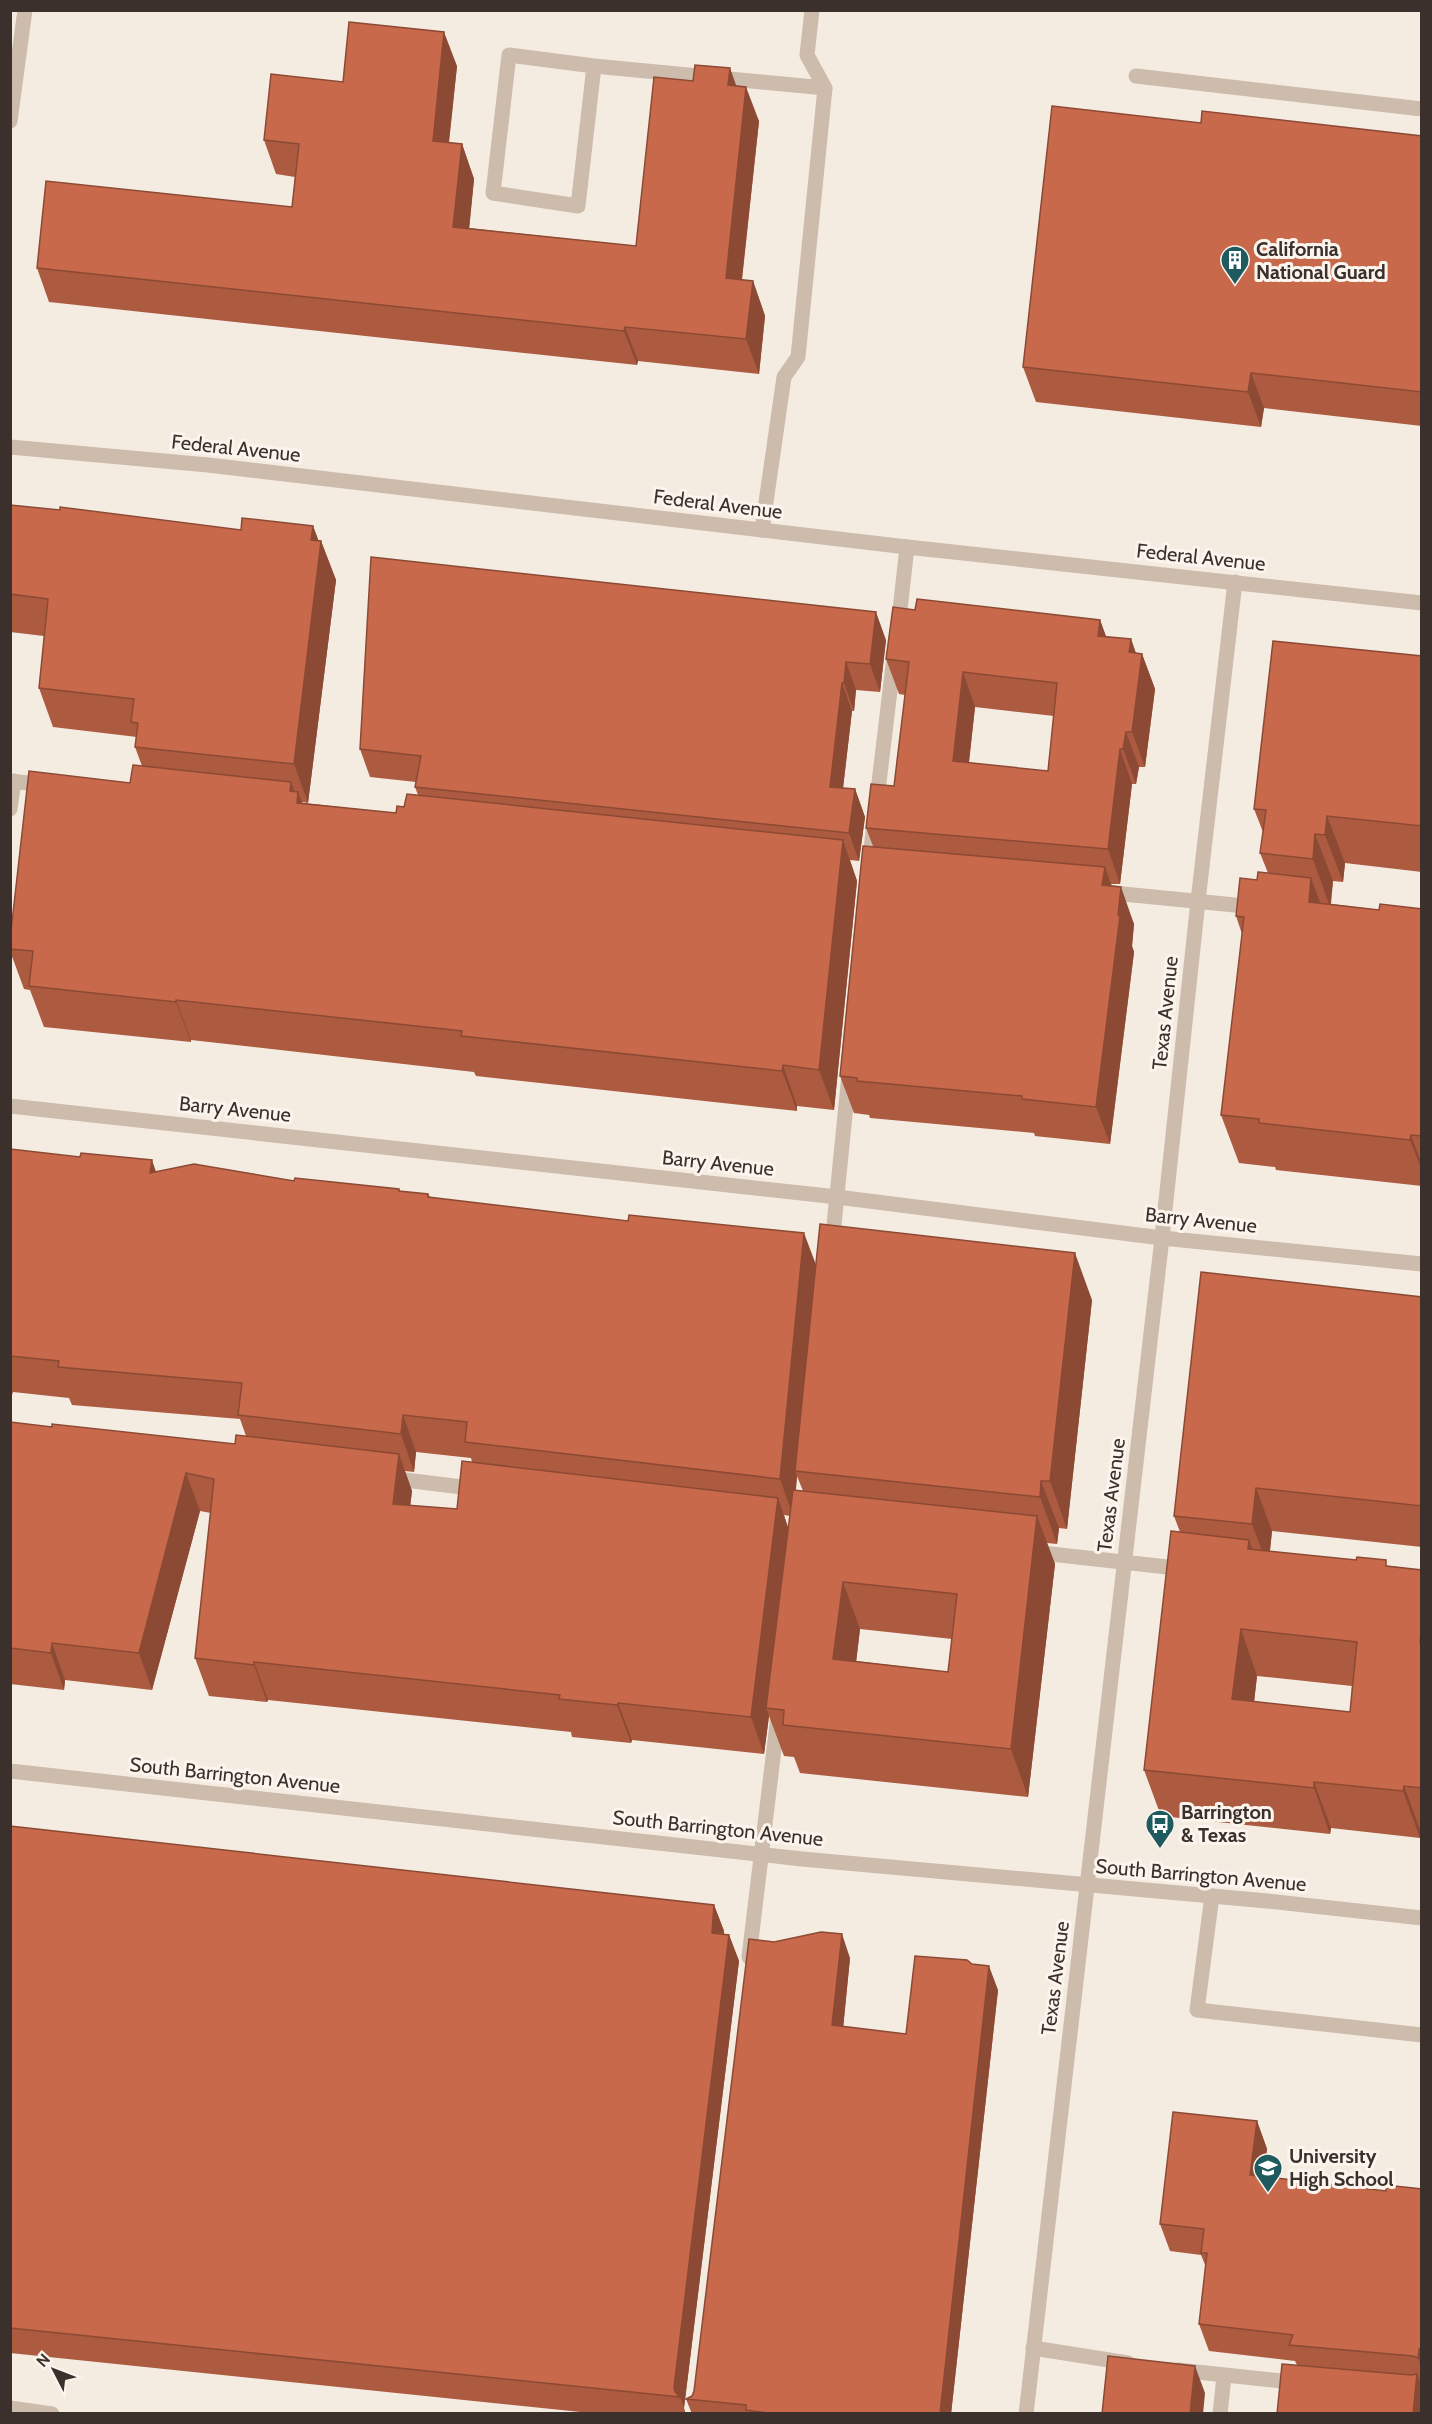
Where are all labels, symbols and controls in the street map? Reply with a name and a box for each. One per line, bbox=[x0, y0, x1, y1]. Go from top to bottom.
place label: California National Guard bbox=[1256, 237, 1386, 284]
building icon: California National Guard bbox=[1219, 244, 1251, 286]
street label: Federal Avenue bbox=[170, 429, 302, 467]
street label: Federal Avenue bbox=[652, 484, 784, 524]
street label: Federal Avenue bbox=[1135, 538, 1267, 576]
street label: Texas Avenue bbox=[1147, 955, 1183, 1071]
street label: Barry Avenue bbox=[178, 1091, 292, 1127]
street label: Barry Avenue bbox=[661, 1145, 775, 1181]
street label: Barry Avenue bbox=[1144, 1202, 1258, 1238]
street label: Texas Avenue bbox=[1092, 1437, 1130, 1553]
street label: South Barrington Avenue bbox=[129, 1752, 341, 1798]
place label: Barrington & Texas bbox=[1181, 1800, 1272, 1847]
street label: South Barrington Avenue bbox=[612, 1805, 824, 1851]
bus stop icon: Barrington & Texas bbox=[1144, 1808, 1176, 1850]
street label: South Barrington Avenue bbox=[1095, 1854, 1307, 1896]
street label: Texas Avenue bbox=[1036, 1920, 1074, 2036]
place label: University High School bbox=[1289, 2144, 1394, 2191]
school or university icon: University High School bbox=[1252, 2152, 1284, 2194]
north arrow bbox=[24, 2340, 84, 2400]
text: N bbox=[32, 2350, 54, 2371]

